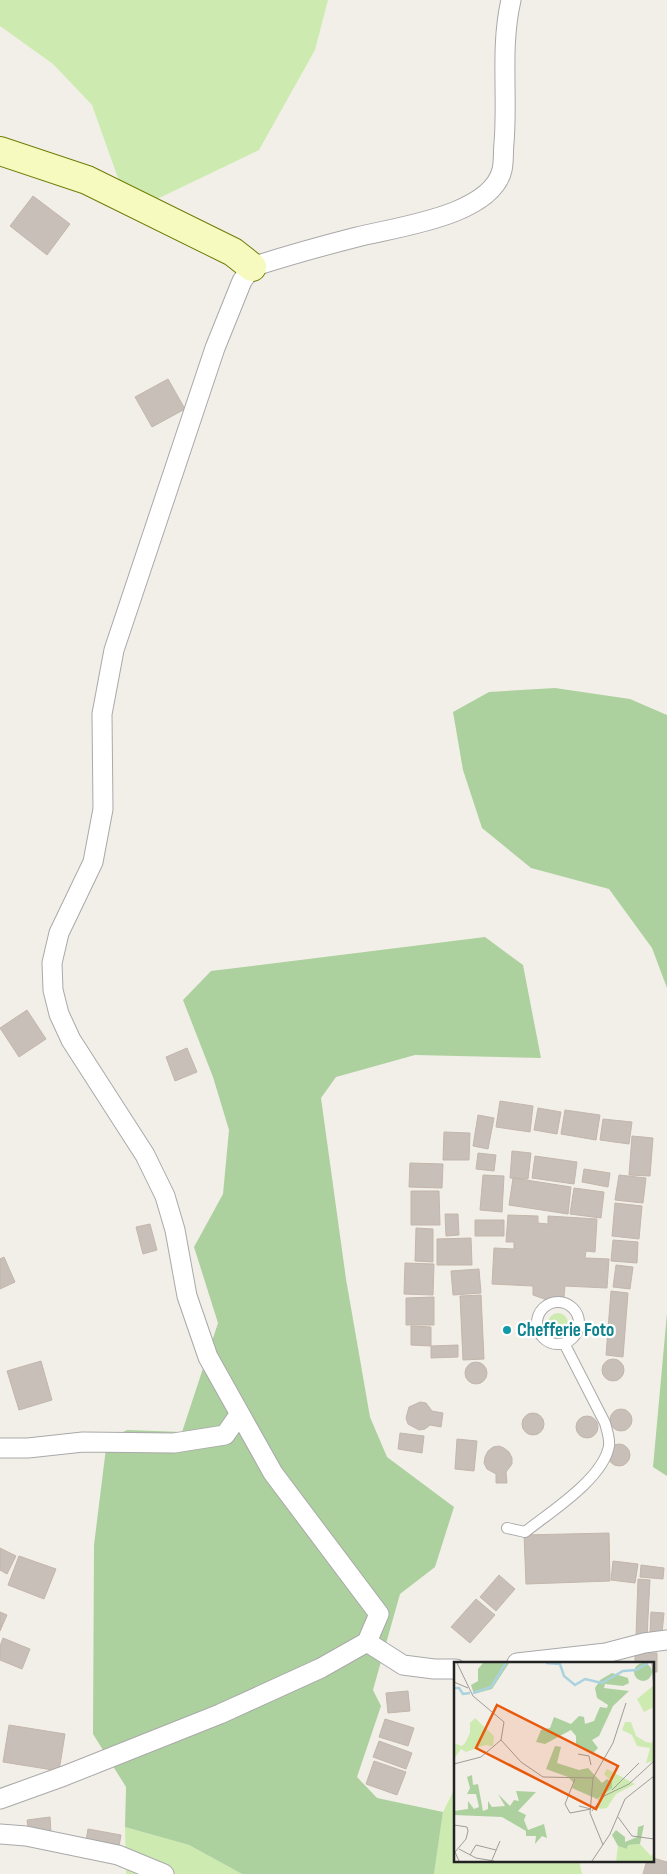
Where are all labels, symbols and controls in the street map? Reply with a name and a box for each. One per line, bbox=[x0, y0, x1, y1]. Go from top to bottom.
place label: Chefferie Foto bbox=[517, 1319, 614, 1342]
marker: Chefferie Foto bbox=[501, 1324, 513, 1336]
inset map bbox=[454, 1662, 654, 1862]

